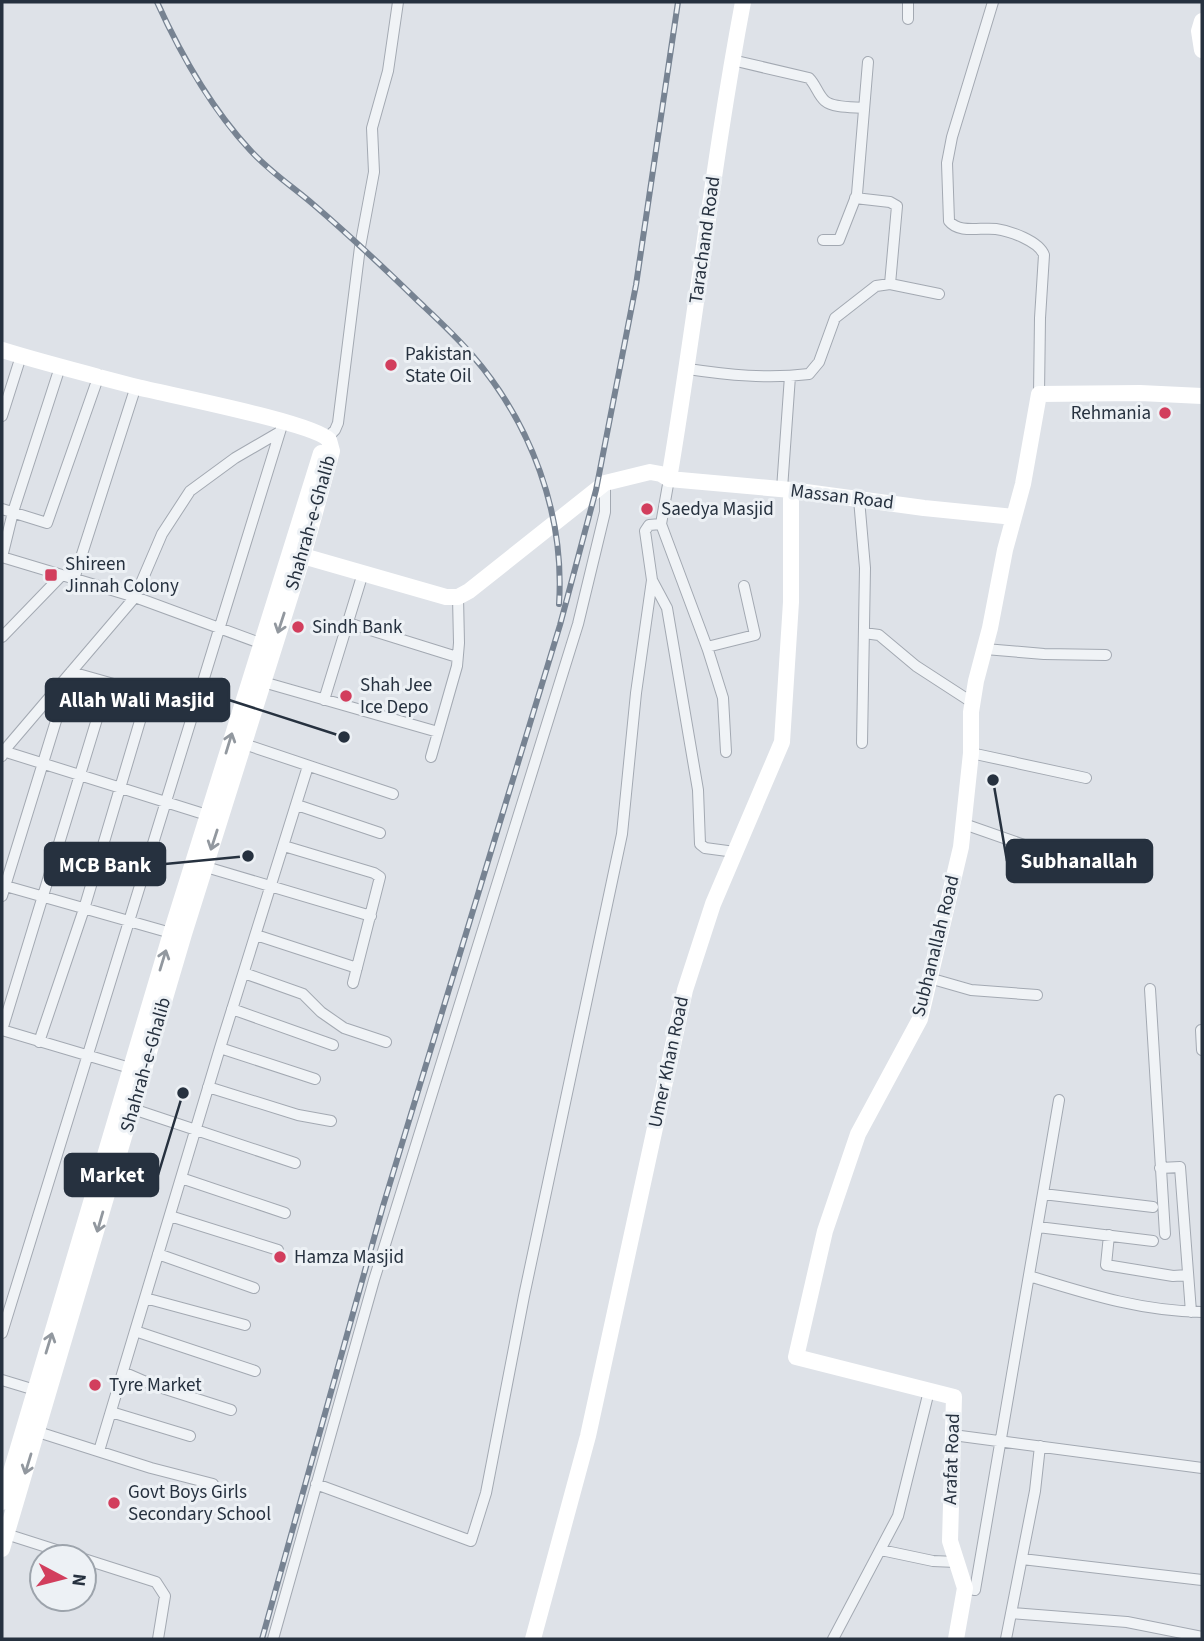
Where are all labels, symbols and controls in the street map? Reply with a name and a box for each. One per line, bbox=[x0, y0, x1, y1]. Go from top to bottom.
street label: Tarachand Road bbox=[683, 175, 727, 305]
place label: Pakistan State Oil bbox=[405, 341, 472, 390]
marker: Pakistan State Oil bbox=[383, 357, 399, 373]
place label: Rehmania bbox=[1071, 400, 1151, 427]
marker: Rehmania bbox=[1157, 405, 1173, 421]
street label: Shahrah-e-Ghalib bbox=[279, 452, 343, 594]
street label: Massan Road bbox=[789, 477, 895, 517]
place label: Saedya Masjid bbox=[661, 496, 774, 523]
marker: Saedya Masjid bbox=[639, 501, 655, 517]
place label: Shireen Jinnah Colony bbox=[65, 551, 179, 600]
marker: Shireen Jinnah Colony bbox=[43, 567, 59, 583]
one-way arrow bbox=[274, 611, 287, 633]
place label: Sindh Bank bbox=[312, 614, 403, 641]
marker: Sindh Bank bbox=[290, 619, 306, 635]
place label: Shah Jee Ice Depo bbox=[360, 672, 432, 721]
callout: Allah Wali Masjid bbox=[46, 679, 229, 721]
text: Allah Wali Masjid bbox=[58, 685, 215, 715]
marker: Shah Jee Ice Depo bbox=[338, 688, 354, 704]
one-way arrow bbox=[224, 732, 237, 754]
one-way arrow bbox=[207, 829, 220, 851]
callout: Subhanallah bbox=[1007, 840, 1152, 882]
callout: MCB Bank bbox=[45, 843, 165, 885]
text: Subhanallah bbox=[1021, 846, 1137, 876]
text: MCB Bank bbox=[59, 850, 152, 880]
street label: Subhanallah Road bbox=[905, 872, 967, 1020]
one-way arrow bbox=[157, 949, 170, 971]
street label: Shahrah-e-Ghalib bbox=[114, 994, 178, 1136]
street label: Umer Khan Road bbox=[642, 994, 696, 1130]
callout: Market bbox=[65, 1154, 158, 1196]
text: Market bbox=[79, 1160, 145, 1190]
one-way arrow bbox=[92, 1211, 105, 1233]
place label: Hamza Masjid bbox=[294, 1244, 404, 1271]
marker: Hamza Masjid bbox=[272, 1249, 288, 1265]
one-way arrow bbox=[43, 1332, 56, 1354]
place label: Tyre Market bbox=[109, 1372, 202, 1399]
marker: Tyre Market bbox=[87, 1377, 103, 1393]
street label: Arafat Road bbox=[937, 1413, 967, 1505]
one-way arrow bbox=[20, 1452, 33, 1474]
place label: Govt Boys Girls Secondary School bbox=[128, 1479, 271, 1528]
marker: Govt Boys Girls Secondary School bbox=[106, 1495, 122, 1511]
north arrow bbox=[28, 1543, 98, 1613]
text: N bbox=[64, 1572, 93, 1588]

